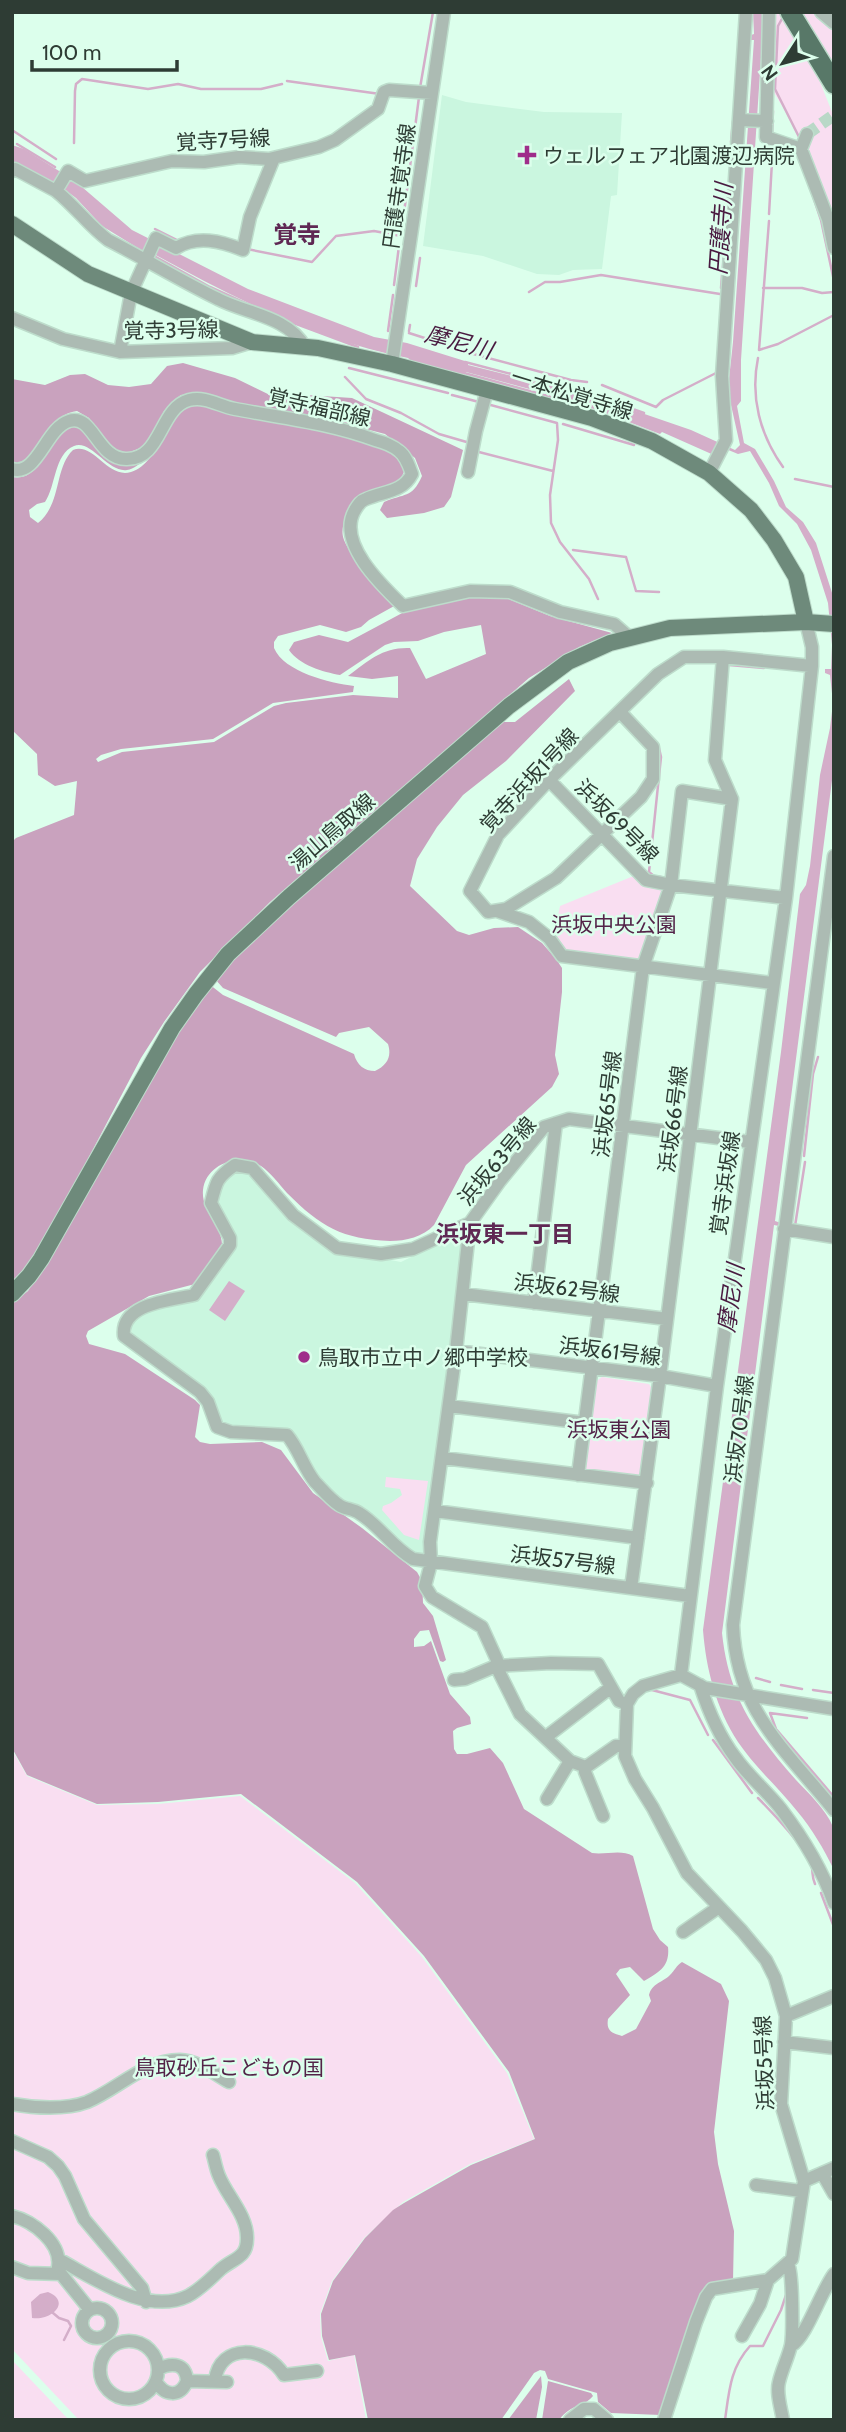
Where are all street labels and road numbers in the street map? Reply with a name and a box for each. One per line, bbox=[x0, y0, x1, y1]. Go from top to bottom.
street label: 円護寺覚寺線 bbox=[378, 122, 420, 250]
street label: 覚寺7号線 bbox=[175, 125, 271, 155]
street label: 覚寺3号線 bbox=[123, 317, 219, 343]
street label: 一本松覚寺線 bbox=[508, 364, 636, 424]
street label: 覚寺福部線 bbox=[265, 383, 373, 431]
street label: 覚寺浜坂1号線 bbox=[475, 723, 583, 837]
street label: 浜坂69号線 bbox=[570, 774, 664, 868]
street label: 湯山鳥取線 bbox=[284, 788, 380, 876]
street label: 浜坂65号線 bbox=[588, 1049, 626, 1159]
street label: 浜坂66号線 bbox=[654, 1064, 692, 1174]
street label: 浜坂63号線 bbox=[453, 1112, 541, 1210]
street label: 覚寺浜坂線 bbox=[705, 1129, 745, 1237]
street label: 浜坂62号線 bbox=[512, 1269, 622, 1307]
street label: 浜坂61号線 bbox=[558, 1332, 662, 1370]
street label: 浜坂70号線 bbox=[720, 1373, 758, 1485]
street label: 浜坂57号線 bbox=[509, 1541, 617, 1579]
street label: 浜坂5号線 bbox=[750, 2015, 778, 2111]

